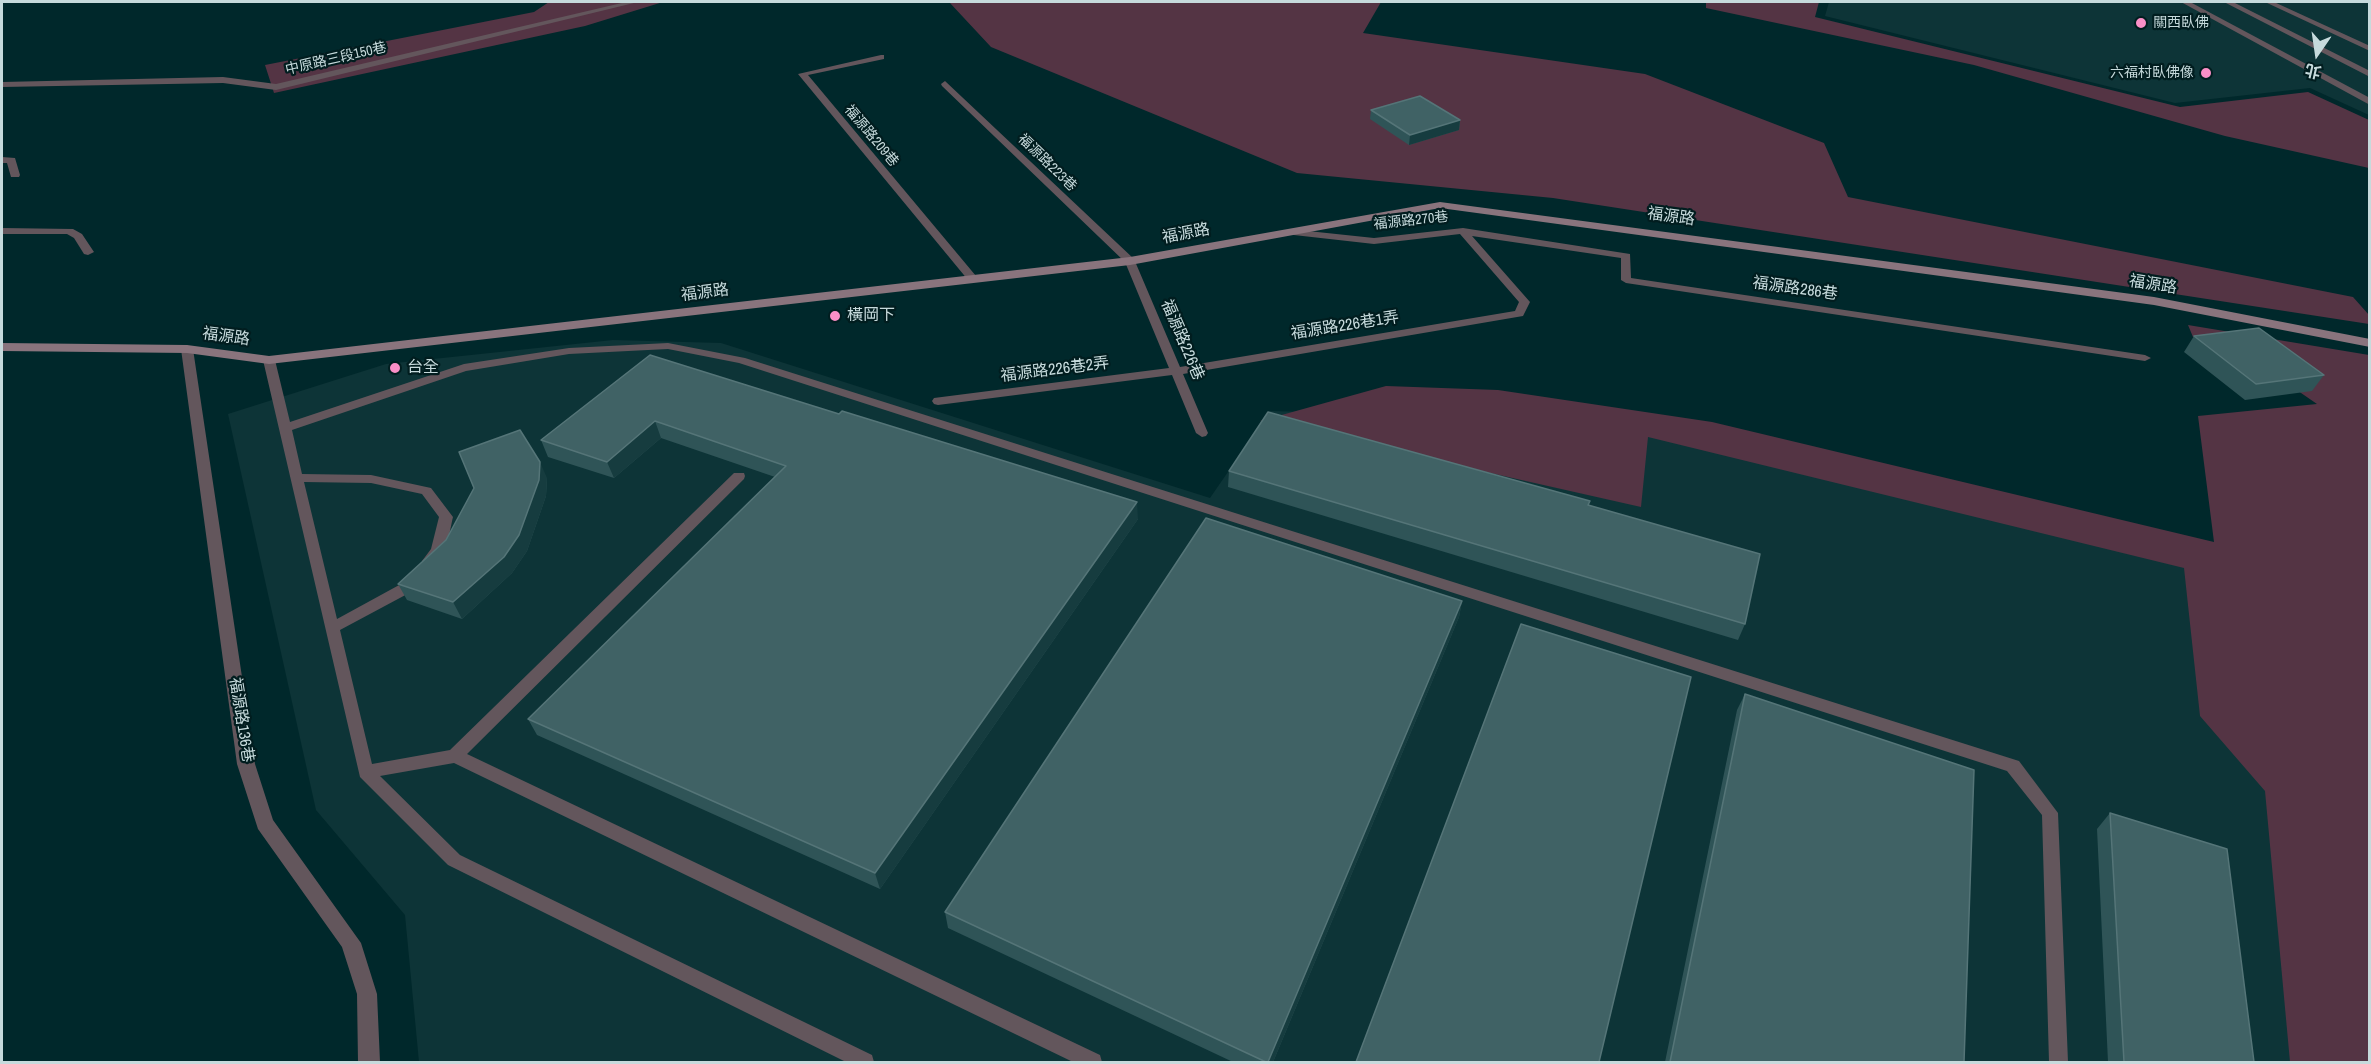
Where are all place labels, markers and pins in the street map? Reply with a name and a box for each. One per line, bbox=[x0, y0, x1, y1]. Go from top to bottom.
place label: 關西臥佛 bbox=[2153, 15, 2209, 31]
marker: 關西臥佛 bbox=[2134, 16, 2148, 30]
place label: 六福村臥佛像 bbox=[2110, 65, 2194, 81]
marker: 六福村臥佛像 bbox=[2199, 66, 2213, 80]
place label: 橫岡下 bbox=[847, 306, 895, 326]
marker: 橫岡下 bbox=[828, 309, 842, 323]
place label: 台全 bbox=[407, 358, 439, 378]
marker: 台全 bbox=[388, 361, 402, 375]

